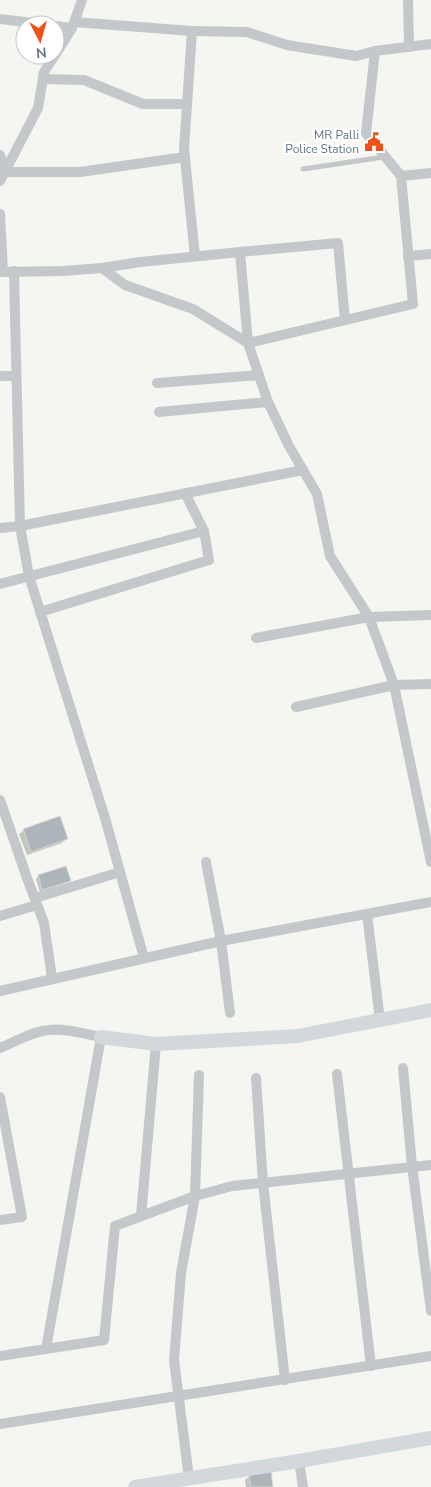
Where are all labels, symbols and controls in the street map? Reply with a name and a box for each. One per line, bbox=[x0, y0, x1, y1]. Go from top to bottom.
north arrow bbox=[15, 15, 65, 65]
text: N bbox=[35, 42, 48, 62]
place label: MR Palli Police Station bbox=[285, 127, 359, 157]
public building icon: MR Palli Police Station bbox=[363, 131, 385, 153]

